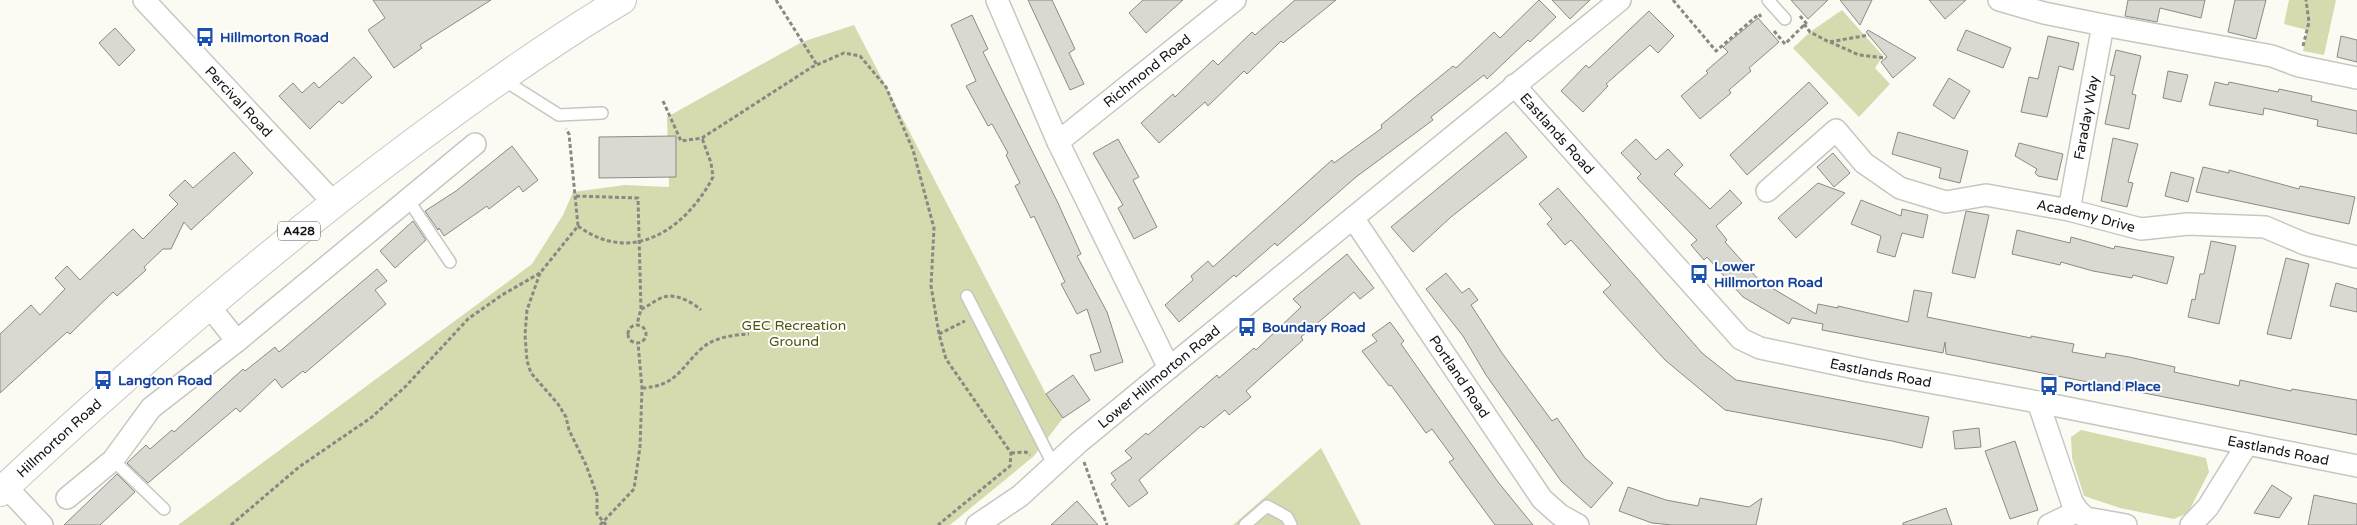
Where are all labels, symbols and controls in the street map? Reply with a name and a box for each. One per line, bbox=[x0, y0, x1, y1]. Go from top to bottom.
bus stop icon: Hillmorton Road bbox=[194, 26, 216, 48]
place label: Hillmorton Road bbox=[220, 29, 329, 46]
street label: Richmond Road bbox=[1100, 31, 1194, 111]
street label: Percival Road bbox=[201, 63, 276, 141]
street label: Faraday Way bbox=[2070, 74, 2103, 161]
street label: Eastlands Road bbox=[1516, 90, 1598, 178]
street label: Academy Drive bbox=[2035, 196, 2137, 236]
road number: A428 bbox=[278, 222, 320, 240]
place label: Lower Hillmorton Road bbox=[1714, 258, 1823, 291]
bus stop icon: Lower Hillmorton Road bbox=[1688, 263, 1710, 285]
bus stop icon: Boundary Road bbox=[1236, 316, 1258, 338]
park label: GEC Recreation Ground bbox=[742, 317, 846, 350]
place label: Boundary Road bbox=[1262, 319, 1366, 336]
street label: Lower Hillmorton Road bbox=[1094, 322, 1224, 432]
street label: Portland Road bbox=[1425, 332, 1493, 421]
street label: Eastlands Road bbox=[1828, 355, 1933, 391]
bus stop icon: Langton Road bbox=[92, 369, 114, 391]
place label: Langton Road bbox=[118, 372, 213, 389]
bus stop icon: Portland Place bbox=[2038, 375, 2060, 397]
place label: Portland Place bbox=[2064, 378, 2161, 395]
street label: Hillmorton Road bbox=[13, 395, 105, 481]
street label: Eastlands Road bbox=[2226, 432, 2330, 469]

